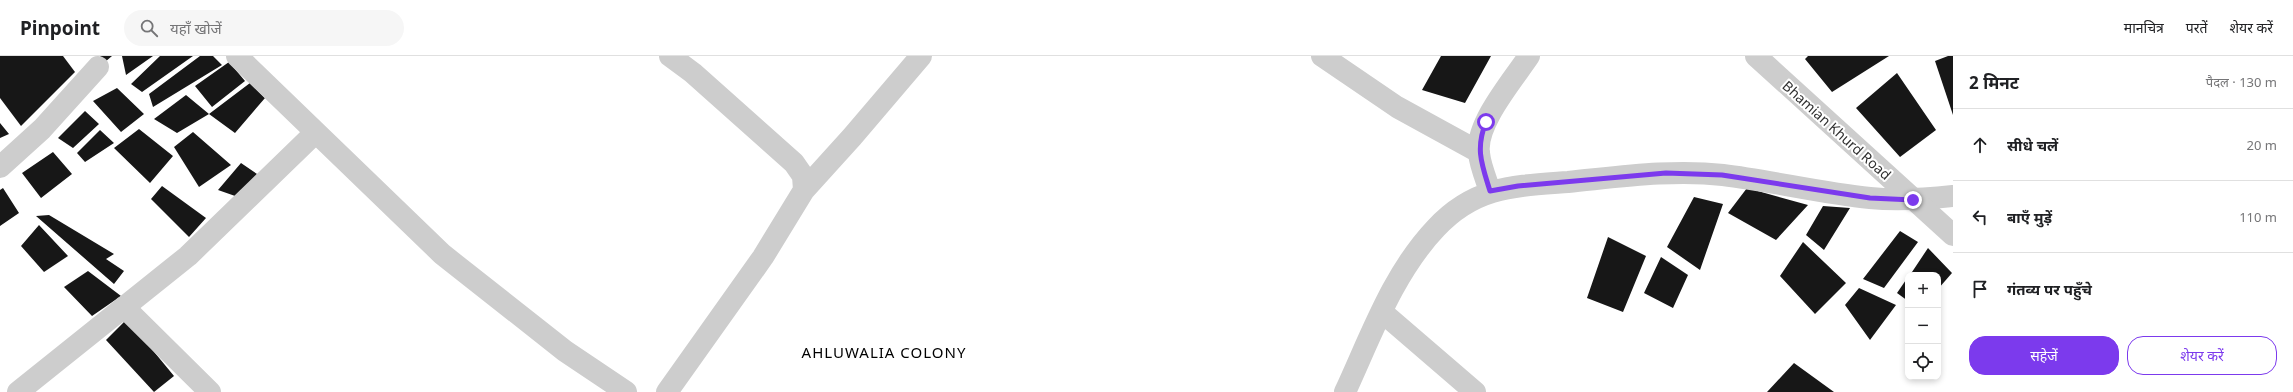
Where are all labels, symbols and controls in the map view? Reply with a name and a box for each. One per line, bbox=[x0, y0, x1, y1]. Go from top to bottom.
search box bbox=[124, 10, 404, 46]
text: Pinpoint bbox=[20, 15, 100, 41]
icon: search bbox=[138, 17, 160, 39]
text: यहाँ खोजें bbox=[170, 18, 222, 38]
text: मानचित्र bbox=[2124, 18, 2164, 37]
text: परतें bbox=[2186, 18, 2208, 37]
text: शेयर करें bbox=[2230, 18, 2273, 37]
text: 2 मिनट bbox=[1969, 71, 2019, 94]
text: पैदल · 130 m bbox=[2206, 73, 2277, 91]
street label: Bhamian Khurd Road bbox=[1779, 76, 1895, 184]
route start bbox=[1477, 113, 1495, 131]
icon: ahead bbox=[1969, 134, 1991, 156]
text: सीधे चलें bbox=[2007, 135, 2058, 155]
text: 20 m bbox=[2247, 136, 2277, 154]
route end bbox=[1904, 191, 1922, 209]
icon: left bbox=[1969, 206, 1991, 228]
text: बाएँ मुड़ें bbox=[2007, 207, 2052, 227]
text: 110 m bbox=[2239, 208, 2277, 226]
map controls bbox=[1905, 272, 1941, 380]
button: + bbox=[1905, 272, 1941, 308]
icon: arrive bbox=[1969, 278, 1991, 300]
text: गंतव्य पर पहुँचे bbox=[2007, 279, 2092, 299]
button: − bbox=[1905, 308, 1941, 344]
button: सहेजें bbox=[1969, 336, 2119, 375]
button: शेयर करें bbox=[2127, 336, 2277, 375]
district label: AHLUWALIA COLONY bbox=[802, 342, 966, 362]
button: locate bbox=[1905, 344, 1941, 380]

